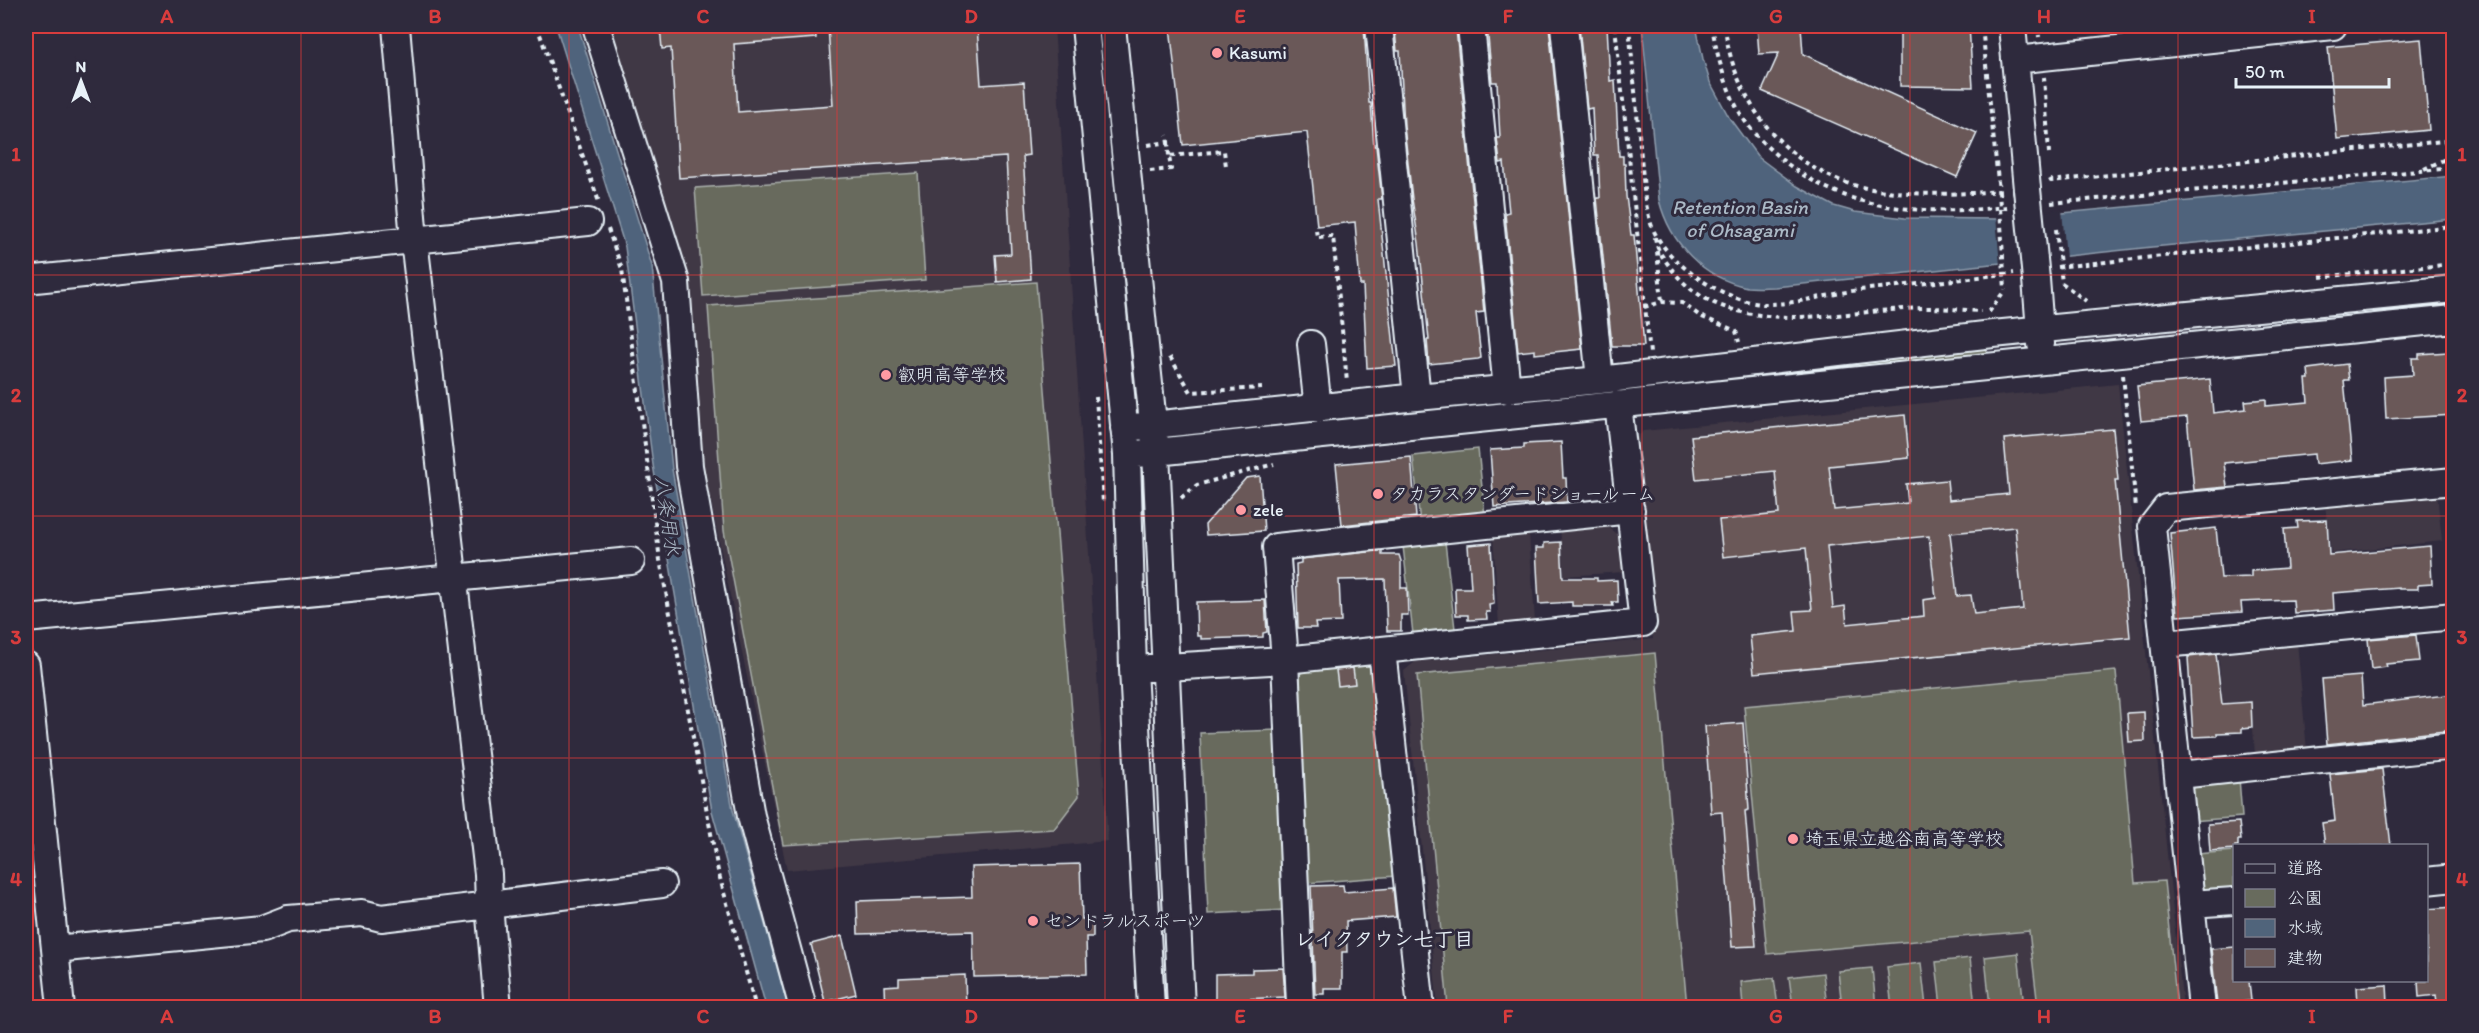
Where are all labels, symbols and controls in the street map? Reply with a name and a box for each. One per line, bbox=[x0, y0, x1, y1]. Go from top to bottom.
text: A bbox=[160, 4, 174, 28]
text: B bbox=[429, 4, 442, 28]
text: C bbox=[697, 4, 710, 28]
text: D bbox=[964, 4, 978, 28]
text: E bbox=[1234, 4, 1246, 28]
text: F bbox=[1503, 4, 1514, 28]
text: G bbox=[1769, 4, 1783, 28]
text: H bbox=[2037, 4, 2051, 28]
text: I bbox=[2308, 4, 2316, 28]
place label: Kasumi bbox=[1229, 42, 1287, 64]
marker: Kasumi bbox=[1210, 46, 1224, 60]
north arrow bbox=[51, 51, 111, 111]
scale bar bbox=[2236, 51, 2389, 89]
text: N bbox=[76, 57, 86, 76]
text: 50 m bbox=[2245, 61, 2285, 83]
text: 1 bbox=[11, 142, 21, 166]
text: 1 bbox=[2457, 142, 2467, 166]
water label: Retention Basin of Ohsagami bbox=[1672, 195, 1809, 242]
place label: 叡明高等学校 bbox=[898, 364, 1006, 386]
marker: 叡明高等学校 bbox=[879, 368, 893, 382]
text: 2 bbox=[11, 383, 22, 407]
text: 2 bbox=[2457, 383, 2468, 407]
water label: 八条用水 bbox=[651, 475, 685, 557]
place label: タカラスタンダードショールーム bbox=[1390, 483, 1655, 505]
marker: タカラスタンダードショールーム bbox=[1371, 487, 1385, 501]
place label: zele bbox=[1253, 499, 1284, 521]
marker: zele bbox=[1234, 503, 1248, 517]
text: 3 bbox=[11, 625, 22, 649]
text: 3 bbox=[2457, 625, 2468, 649]
place label: 埼玉県立越谷南高等学校 bbox=[1805, 828, 2003, 850]
marker: 埼玉県立越谷南高等学校 bbox=[1786, 832, 1800, 846]
legend bbox=[2233, 844, 2428, 982]
text: 道路 bbox=[2287, 857, 2323, 879]
text: 4 bbox=[10, 867, 22, 891]
text: 4 bbox=[2456, 867, 2468, 891]
text: 公園 bbox=[2287, 887, 2323, 909]
place label: セントラルスポーツ bbox=[1045, 910, 1206, 932]
marker: セントラルスポーツ bbox=[1026, 914, 1040, 928]
text: 水域 bbox=[2287, 917, 2323, 939]
district label: レイクタウン七丁目 bbox=[1294, 927, 1474, 951]
text: 建物 bbox=[2287, 947, 2323, 969]
text: A bbox=[160, 1004, 174, 1028]
text: B bbox=[429, 1004, 442, 1028]
text: C bbox=[697, 1004, 710, 1028]
text: D bbox=[964, 1004, 978, 1028]
text: E bbox=[1234, 1004, 1246, 1028]
text: F bbox=[1503, 1004, 1514, 1028]
text: G bbox=[1769, 1004, 1783, 1028]
text: H bbox=[2037, 1004, 2051, 1028]
text: I bbox=[2308, 1004, 2316, 1028]

